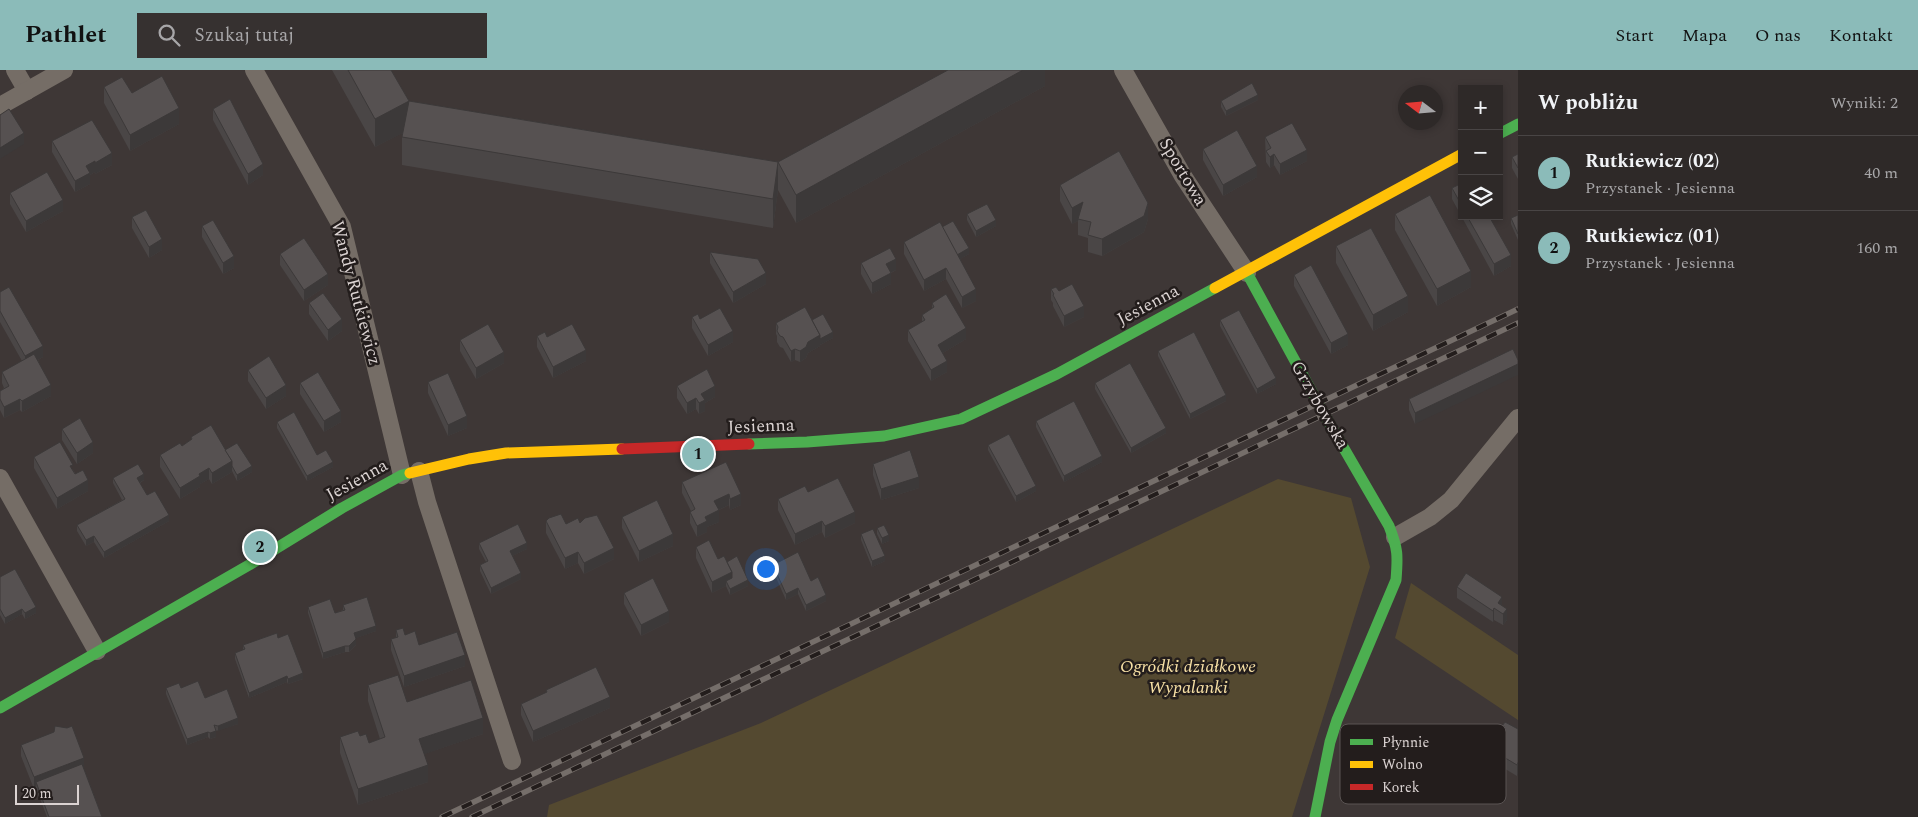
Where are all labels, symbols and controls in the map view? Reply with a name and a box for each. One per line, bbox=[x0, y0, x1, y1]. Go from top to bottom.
search box bbox=[137, 13, 487, 58]
text: Pathlet bbox=[25, 17, 107, 53]
icon: search bbox=[155, 21, 183, 49]
text: Szukaj tutaj bbox=[195, 21, 294, 50]
text: Start bbox=[1615, 22, 1654, 49]
text: Mapa bbox=[1682, 22, 1727, 49]
text: O nas bbox=[1755, 22, 1801, 49]
text: Kontakt bbox=[1829, 22, 1893, 49]
north arrow bbox=[1398, 85, 1443, 130]
map controls bbox=[1458, 85, 1503, 220]
button: + bbox=[1458, 85, 1503, 130]
text: W pobliżu bbox=[1538, 87, 1638, 119]
text: Wyniki: 2 bbox=[1831, 91, 1898, 115]
button: − bbox=[1458, 130, 1503, 175]
street label: Sportowa bbox=[1152, 133, 1214, 211]
text: Rutkiewicz (02) bbox=[1585, 147, 1719, 176]
text: 1 bbox=[1550, 161, 1558, 185]
text: 40 m bbox=[1864, 161, 1898, 185]
button: layers bbox=[1458, 175, 1503, 220]
text: Przystanek · Jesienna bbox=[1585, 176, 1735, 200]
street label: Wandy Rutkiewicz bbox=[324, 218, 388, 368]
text: Rutkiewicz (01) bbox=[1585, 222, 1719, 251]
text: 2 bbox=[1550, 236, 1558, 260]
text: 160 m bbox=[1856, 236, 1898, 260]
text: Przystanek · Jesienna bbox=[1585, 251, 1735, 275]
street label: Jesienna bbox=[1112, 277, 1184, 333]
street label: Grzybowska bbox=[1284, 356, 1356, 454]
street label: Jesienna bbox=[727, 411, 795, 441]
pin: 1 bbox=[682, 435, 714, 473]
street label: Jesienna bbox=[321, 452, 393, 508]
pin: 2 bbox=[244, 528, 276, 566]
your location bbox=[753, 556, 779, 582]
park label: Ogródki działkowe Wypalanki bbox=[1120, 653, 1256, 701]
legend bbox=[1340, 724, 1506, 804]
text: Płynnie bbox=[1382, 732, 1429, 753]
text: Wolno bbox=[1382, 754, 1423, 775]
text: Korek bbox=[1382, 777, 1420, 798]
scale bar bbox=[15, 782, 79, 805]
text: 20 m bbox=[22, 783, 52, 804]

